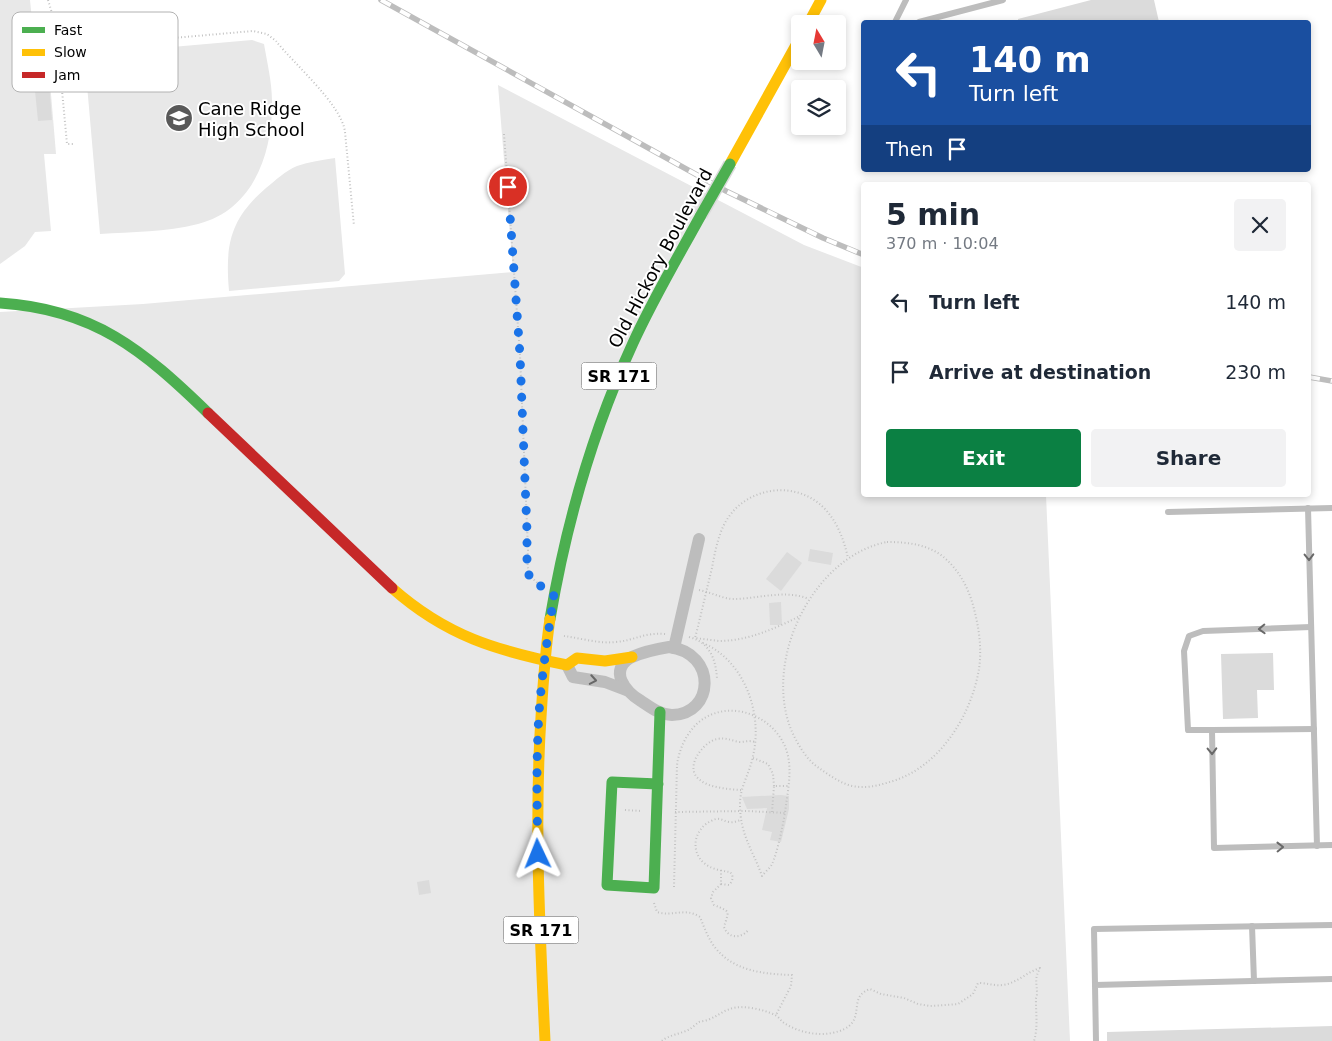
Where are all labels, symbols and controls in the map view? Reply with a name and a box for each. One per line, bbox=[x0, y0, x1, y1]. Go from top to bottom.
legend bbox=[12, 12, 178, 92]
north arrow bbox=[791, 15, 846, 70]
map controls bbox=[791, 15, 846, 135]
text: Fast bbox=[54, 22, 83, 38]
icon: left bbox=[886, 40, 951, 105]
text: 140 m bbox=[969, 40, 1091, 80]
text: Slow bbox=[54, 44, 87, 60]
text: Jam bbox=[53, 67, 80, 83]
button: layers bbox=[791, 80, 846, 135]
text: Turn left bbox=[969, 81, 1058, 106]
place label: Cane Ridge High School bbox=[198, 98, 305, 140]
school or university icon: Cane Ridge High School bbox=[164, 103, 194, 133]
icon: arrive bbox=[943, 135, 971, 163]
text: Then bbox=[886, 138, 933, 160]
street label: Old Hickory Boulevard bbox=[604, 165, 716, 351]
pin bbox=[487, 166, 529, 208]
icon: arrive bbox=[494, 173, 522, 201]
text: 5 min bbox=[886, 197, 980, 232]
button: close bbox=[1234, 199, 1286, 251]
text: 370 m · 10:04 bbox=[886, 234, 999, 253]
icon: left bbox=[886, 288, 914, 316]
text: Turn left bbox=[929, 291, 1020, 313]
text: 140 m bbox=[1225, 291, 1286, 313]
icon: arrive bbox=[886, 358, 914, 386]
text: Arrive at destination bbox=[929, 361, 1151, 383]
text: 230 m bbox=[1225, 361, 1286, 383]
road number: SR 171 bbox=[582, 362, 656, 390]
button: Exit bbox=[886, 429, 1081, 487]
button: Share bbox=[1091, 429, 1286, 487]
one-way arrow bbox=[1304, 554, 1314, 561]
one-way arrow bbox=[1258, 624, 1266, 634]
one-way arrow bbox=[589, 675, 597, 685]
one-way arrow bbox=[1207, 748, 1217, 756]
position arrow bbox=[511, 827, 563, 879]
one-way arrow bbox=[1276, 841, 1284, 852]
road number: SR 171 bbox=[504, 916, 578, 944]

